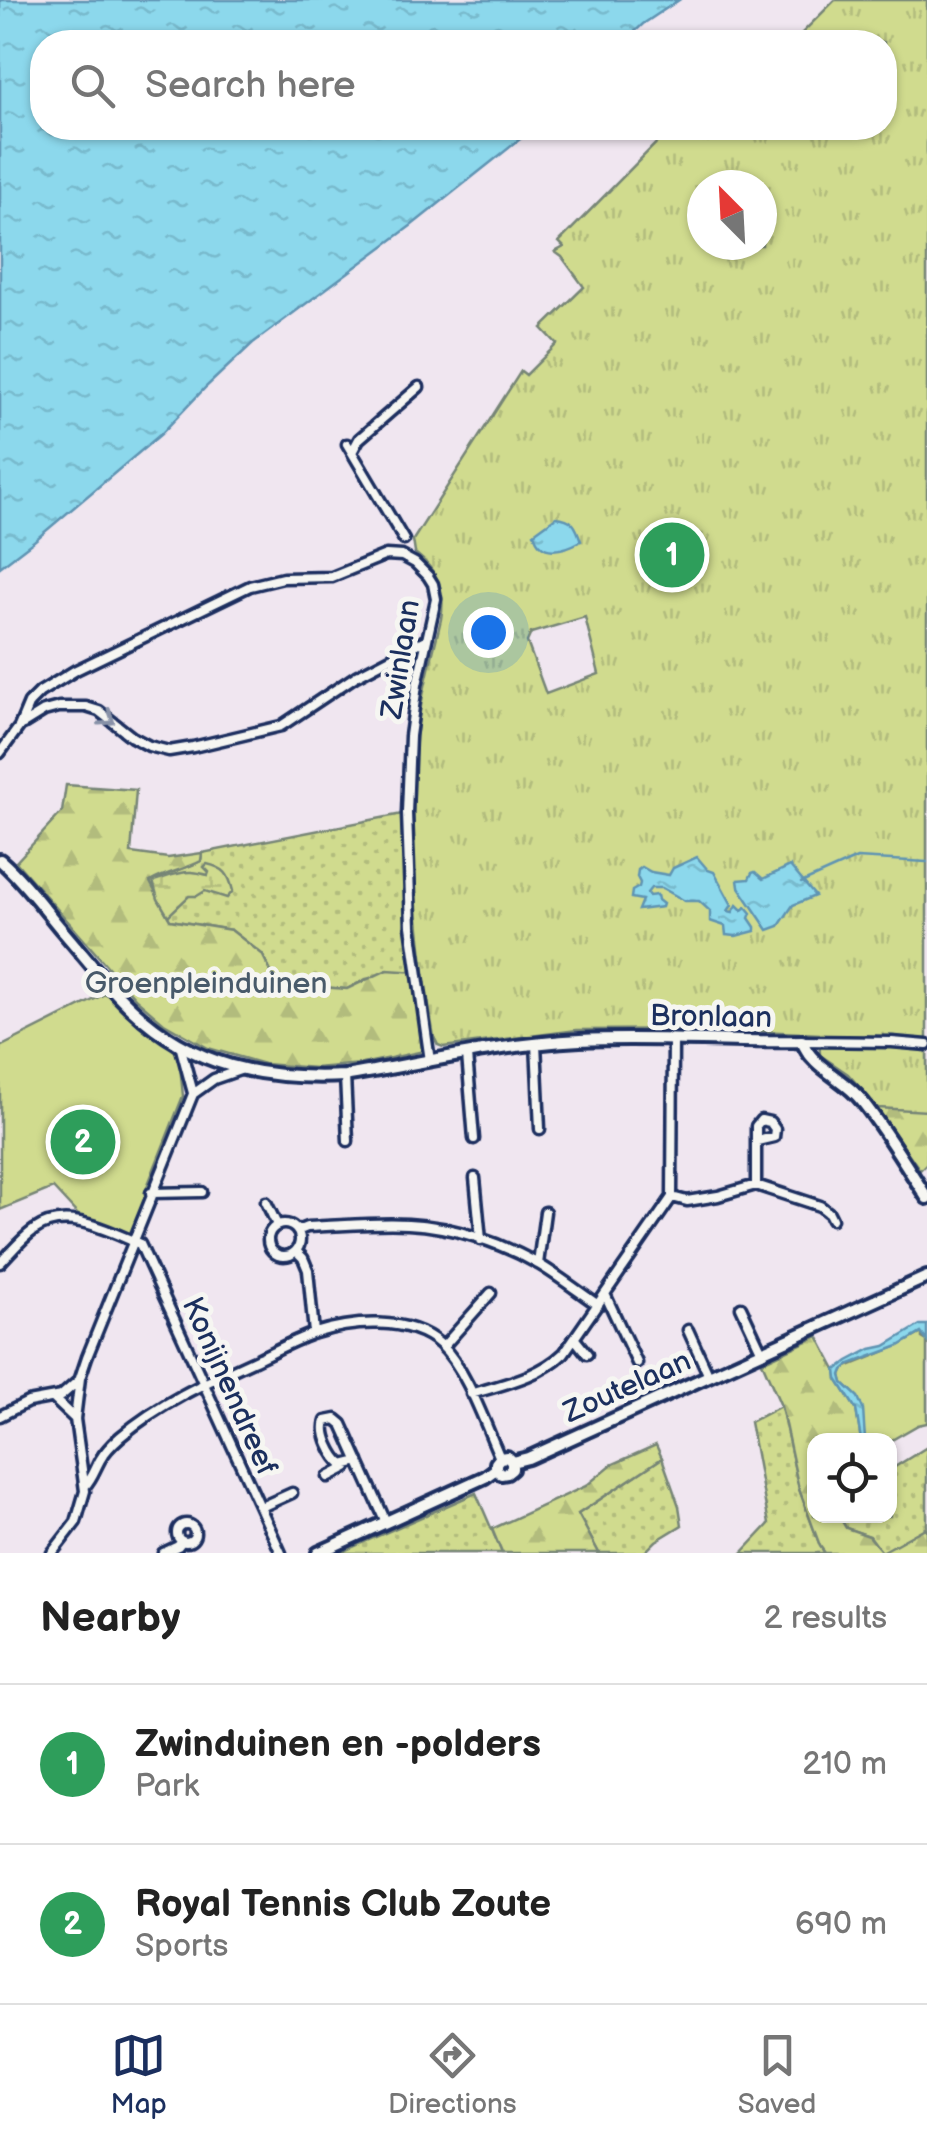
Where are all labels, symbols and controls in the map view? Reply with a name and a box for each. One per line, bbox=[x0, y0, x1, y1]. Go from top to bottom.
search box bbox=[30, 30, 897, 140]
icon: search bbox=[65, 58, 120, 113]
text: Search here bbox=[145, 63, 356, 108]
north arrow bbox=[687, 170, 777, 260]
pin: 1 bbox=[640, 518, 704, 592]
street label: Zwinlaan bbox=[374, 597, 428, 722]
your location bbox=[463, 607, 514, 658]
one-way arrow bbox=[97, 707, 115, 725]
park label: Groenpleinduinen bbox=[85, 966, 327, 1002]
street label: Bronlaan bbox=[650, 998, 772, 1036]
pin: 2 bbox=[51, 1104, 116, 1180]
street label: Konijnendreef bbox=[174, 1292, 284, 1481]
street label: Zoutelaan bbox=[557, 1343, 697, 1431]
map controls bbox=[807, 1433, 897, 1523]
button: locate bbox=[807, 1433, 897, 1523]
text: Nearby bbox=[40, 1593, 180, 1644]
text: 2 results bbox=[763, 1599, 887, 1638]
text: Zwinduinen en -polders bbox=[135, 1722, 541, 1767]
text: 1 bbox=[66, 1745, 79, 1784]
text: 210 m bbox=[802, 1745, 887, 1784]
text: Park bbox=[135, 1767, 199, 1806]
text: Royal Tennis Club Zoute bbox=[135, 1882, 551, 1927]
text: 2 bbox=[63, 1905, 82, 1944]
text: 690 m bbox=[795, 1905, 887, 1944]
text: Sports bbox=[135, 1927, 228, 1966]
tab: Map bbox=[111, 2028, 167, 2121]
tab: Directions bbox=[388, 2028, 517, 2121]
tab: Saved bbox=[738, 2028, 816, 2121]

